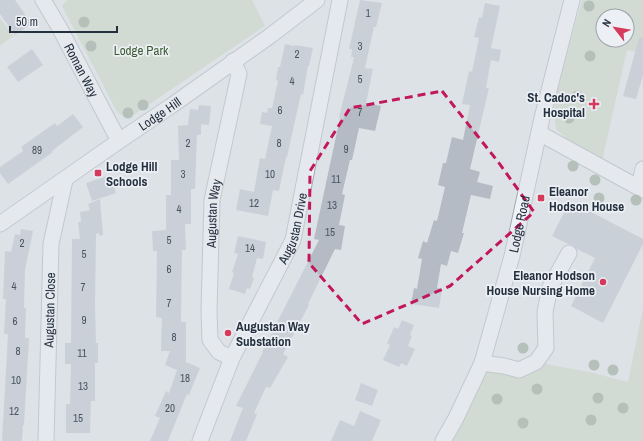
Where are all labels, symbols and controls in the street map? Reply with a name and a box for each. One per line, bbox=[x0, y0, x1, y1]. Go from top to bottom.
house number: 1 bbox=[365, 6, 371, 20]
scale bar bbox=[10, 8, 117, 34]
north arrow bbox=[595, 8, 635, 48]
text: 50 m bbox=[16, 14, 38, 30]
text: N bbox=[599, 16, 614, 29]
house number: 3 bbox=[357, 39, 363, 53]
street label: Roman Way bbox=[61, 40, 103, 100]
park label: Lodge Park bbox=[114, 42, 169, 59]
house number: 2 bbox=[294, 47, 300, 61]
house number: 5 bbox=[357, 72, 363, 86]
house number: 4 bbox=[289, 74, 295, 88]
place label: St. Cadoc's Hospital bbox=[527, 89, 585, 121]
street label: Lodge Hill bbox=[135, 93, 184, 134]
marker: St. Cadoc's Hospital bbox=[588, 98, 600, 110]
house number: 6 bbox=[277, 103, 283, 117]
house number: 7 bbox=[357, 105, 363, 119]
house number: 2 bbox=[185, 136, 191, 150]
house number: 8 bbox=[276, 136, 282, 150]
house number: 9 bbox=[343, 142, 349, 156]
house number: 89 bbox=[32, 143, 42, 157]
place label: Lodge Hill Schools bbox=[106, 158, 158, 190]
house number: 3 bbox=[180, 167, 186, 181]
house number: 10 bbox=[265, 167, 275, 181]
marker: Lodge Hill Schools bbox=[93, 168, 103, 178]
house number: 11 bbox=[331, 172, 341, 186]
street label: Augustan Way bbox=[202, 177, 225, 249]
place label: Eleanor Hodson House bbox=[549, 183, 624, 215]
street label: Augustan Drive bbox=[273, 191, 311, 268]
marker: Eleanor Hodson House bbox=[536, 193, 546, 203]
street label: Lodge Road bbox=[504, 194, 533, 254]
house number: 12 bbox=[249, 196, 259, 210]
house number: 13 bbox=[327, 198, 337, 212]
house number: 4 bbox=[176, 202, 182, 216]
house number: 15 bbox=[325, 225, 335, 239]
house number: 5 bbox=[166, 233, 172, 247]
house number: 2 bbox=[19, 236, 25, 250]
house number: 14 bbox=[245, 241, 255, 255]
house number: 5 bbox=[81, 247, 87, 261]
house number: 6 bbox=[166, 262, 172, 276]
place label: Eleanor Hodson House Nursing Home bbox=[487, 267, 595, 299]
street label: Augustan Close bbox=[40, 272, 59, 349]
marker: Eleanor Hodson House Nursing Home bbox=[598, 277, 608, 287]
house number: 4 bbox=[11, 279, 17, 293]
house number: 7 bbox=[80, 280, 86, 294]
house number: 7 bbox=[166, 296, 172, 310]
house number: 9 bbox=[81, 313, 87, 327]
house number: 6 bbox=[12, 314, 18, 328]
place label: Augustan Way Substation bbox=[236, 318, 310, 350]
marker: Augustan Way Substation bbox=[223, 328, 233, 338]
house number: 8 bbox=[171, 330, 177, 344]
house number: 8 bbox=[15, 344, 21, 358]
house number: 11 bbox=[77, 346, 87, 360]
house number: 18 bbox=[180, 371, 190, 385]
house number: 10 bbox=[11, 373, 21, 387]
house number: 13 bbox=[78, 379, 88, 393]
house number: 20 bbox=[165, 401, 175, 415]
house number: 12 bbox=[9, 404, 19, 418]
house number: 15 bbox=[73, 411, 83, 425]

